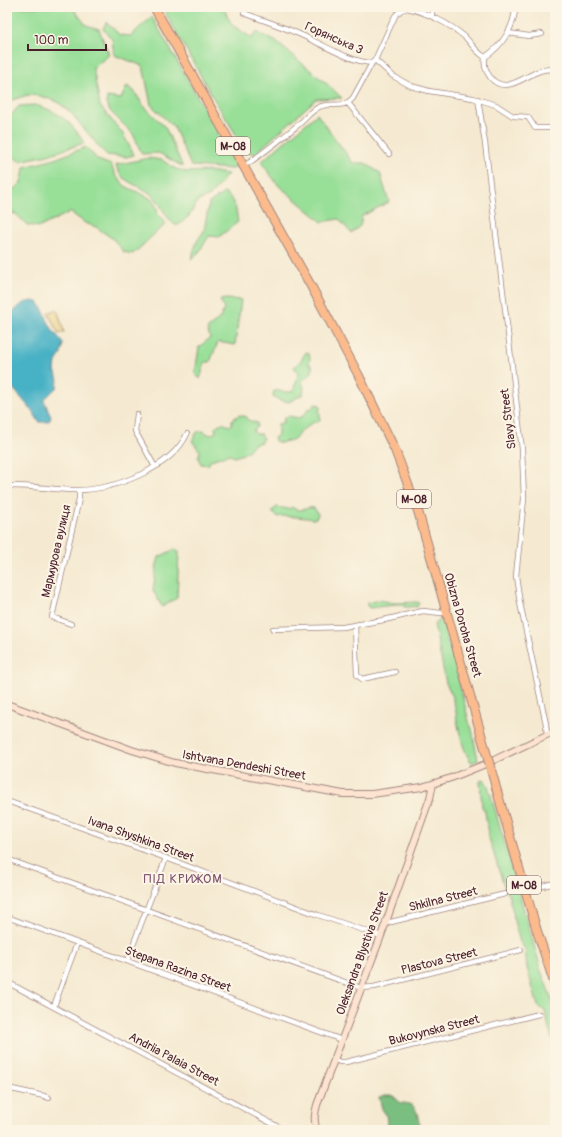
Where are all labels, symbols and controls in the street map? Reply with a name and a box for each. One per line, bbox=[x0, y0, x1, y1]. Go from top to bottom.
street label: Горянська 3 bbox=[302, 19, 366, 58]
scale bar bbox=[28, 26, 106, 52]
text: 100 m bbox=[34, 33, 69, 48]
road number: М-08 bbox=[216, 137, 250, 155]
street label: Slavy Street bbox=[497, 388, 520, 450]
road number: М-08 bbox=[397, 490, 431, 508]
street label: Мармурова вулиця bbox=[38, 503, 75, 599]
street label: Obizna Doroha Street bbox=[440, 571, 485, 679]
street label: Ishtvana Dendeshi Street bbox=[181, 747, 307, 784]
street label: Ivana Shyshkina Street bbox=[86, 813, 196, 866]
district label: ПІД КРИЖОМ bbox=[143, 871, 223, 887]
road number: М-08 bbox=[507, 876, 541, 894]
street label: Shkilna Street bbox=[407, 884, 479, 915]
street label: Oleksandra Blystiva Street bbox=[333, 889, 392, 1017]
street label: Stepana Razina Street bbox=[123, 943, 233, 996]
street label: Plastova Street bbox=[400, 945, 479, 978]
street label: Bukovynska Street bbox=[387, 1012, 481, 1049]
street label: Andriia Palaia Street bbox=[126, 1029, 222, 1090]

